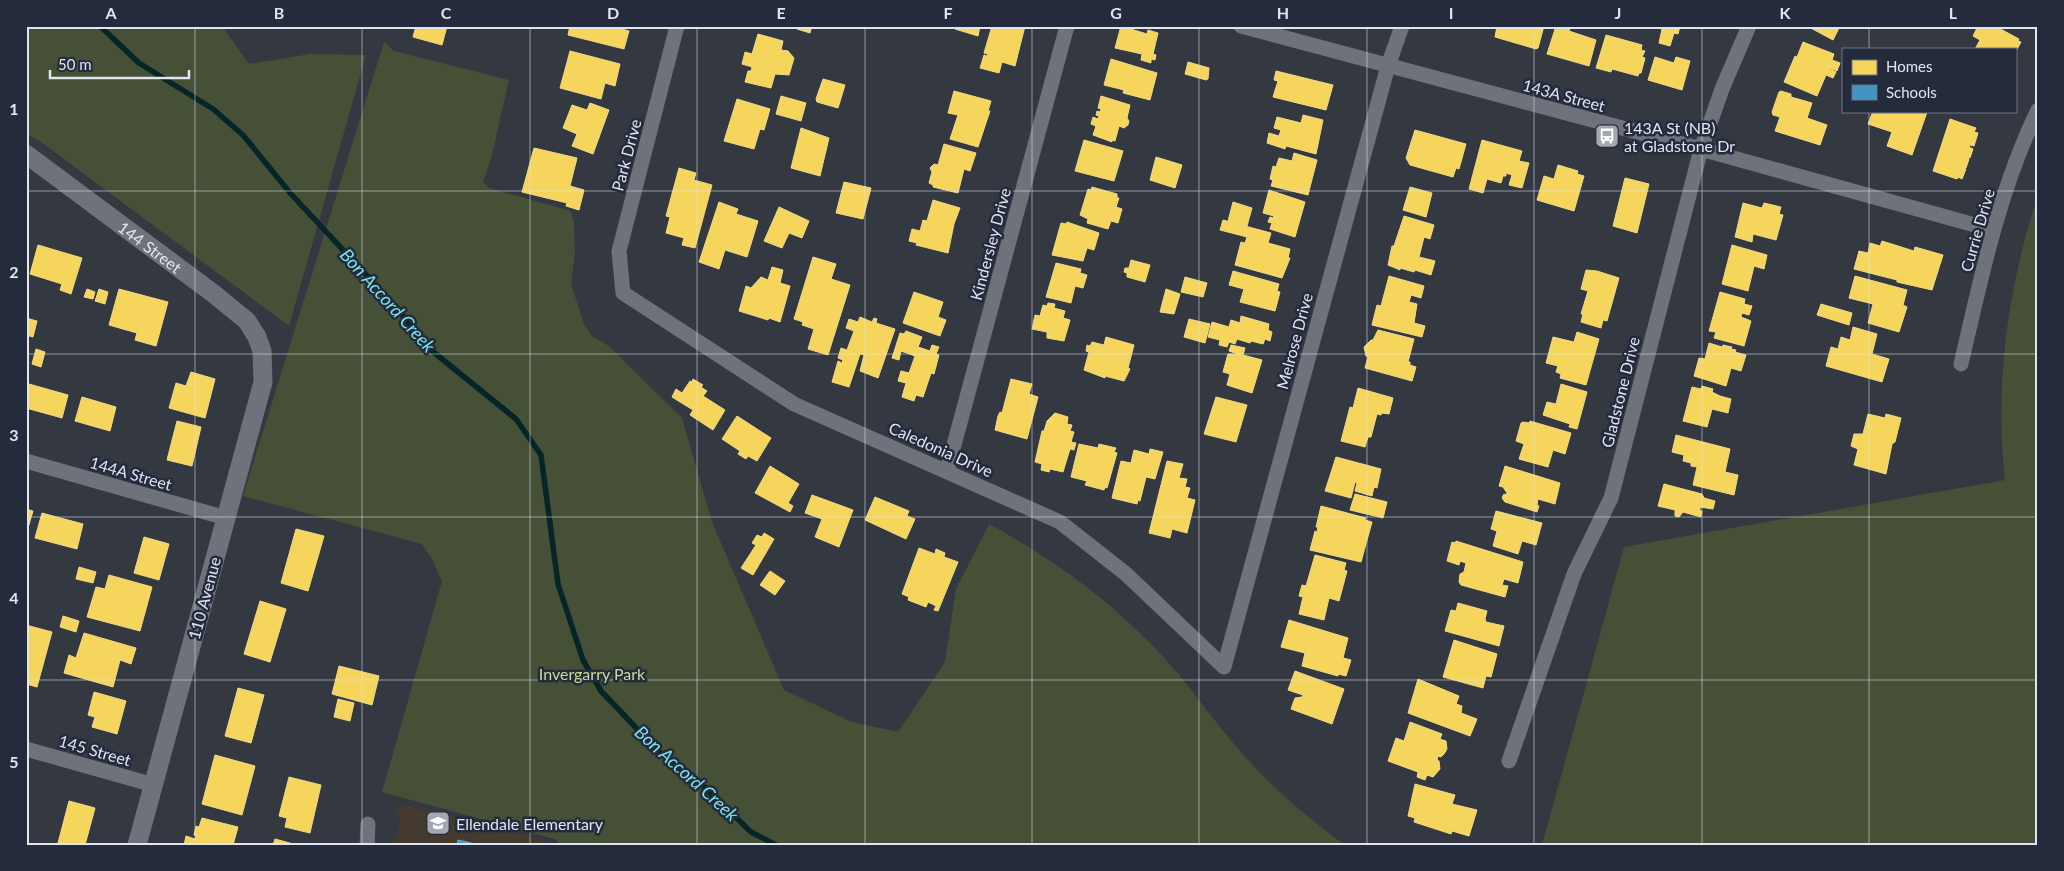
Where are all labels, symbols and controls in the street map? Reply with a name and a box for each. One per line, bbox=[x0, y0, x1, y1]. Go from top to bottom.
text: A bbox=[104, 3, 117, 22]
text: B bbox=[274, 3, 284, 22]
text: C bbox=[441, 3, 452, 22]
text: D bbox=[607, 3, 619, 22]
text: E bbox=[776, 3, 786, 22]
text: F bbox=[943, 3, 953, 22]
text: G bbox=[1110, 3, 1122, 22]
text: H bbox=[1277, 3, 1289, 22]
text: I bbox=[1449, 3, 1453, 22]
text: J bbox=[1615, 3, 1621, 22]
text: K bbox=[1780, 3, 1792, 22]
text: L bbox=[1949, 3, 1958, 22]
scale bar bbox=[50, 48, 189, 80]
legend bbox=[1842, 48, 2016, 112]
text: 50 m bbox=[58, 55, 92, 73]
text: Homes bbox=[1886, 57, 1932, 75]
street label: 143A Street bbox=[1521, 75, 1607, 115]
text: Schools bbox=[1886, 83, 1937, 101]
text: 1 bbox=[9, 99, 19, 118]
street label: Park Drive bbox=[607, 117, 645, 193]
place label: 143A St (NB) at Gladstone Dr bbox=[1624, 118, 1735, 155]
bus stop icon: 143A St (NB) at Gladstone Dr bbox=[1594, 123, 1620, 149]
street label: Kindersley Drive bbox=[966, 186, 1014, 302]
street label: Currie Drive bbox=[1956, 186, 1998, 274]
street label: 144 Street bbox=[115, 217, 186, 276]
water label: Bon Accord Creek bbox=[336, 244, 441, 357]
text: 2 bbox=[9, 262, 19, 281]
street label: Melrose Drive bbox=[1272, 291, 1316, 391]
street label: Gladstone Drive bbox=[1597, 335, 1643, 449]
street label: Caledonia Drive bbox=[886, 418, 996, 480]
text: 3 bbox=[9, 425, 19, 444]
street label: 144A Street bbox=[88, 452, 174, 494]
street label: 110 Avenue bbox=[184, 555, 224, 641]
text: 4 bbox=[9, 588, 19, 607]
park label: Invergarry Park bbox=[539, 664, 646, 683]
water label: Bon Accord Creek bbox=[631, 721, 744, 826]
street label: 145 Street bbox=[57, 731, 133, 769]
text: 5 bbox=[9, 752, 19, 771]
school or university icon: Ellendale Elementary bbox=[425, 810, 451, 836]
place label: Ellendale Elementary bbox=[456, 814, 604, 833]

